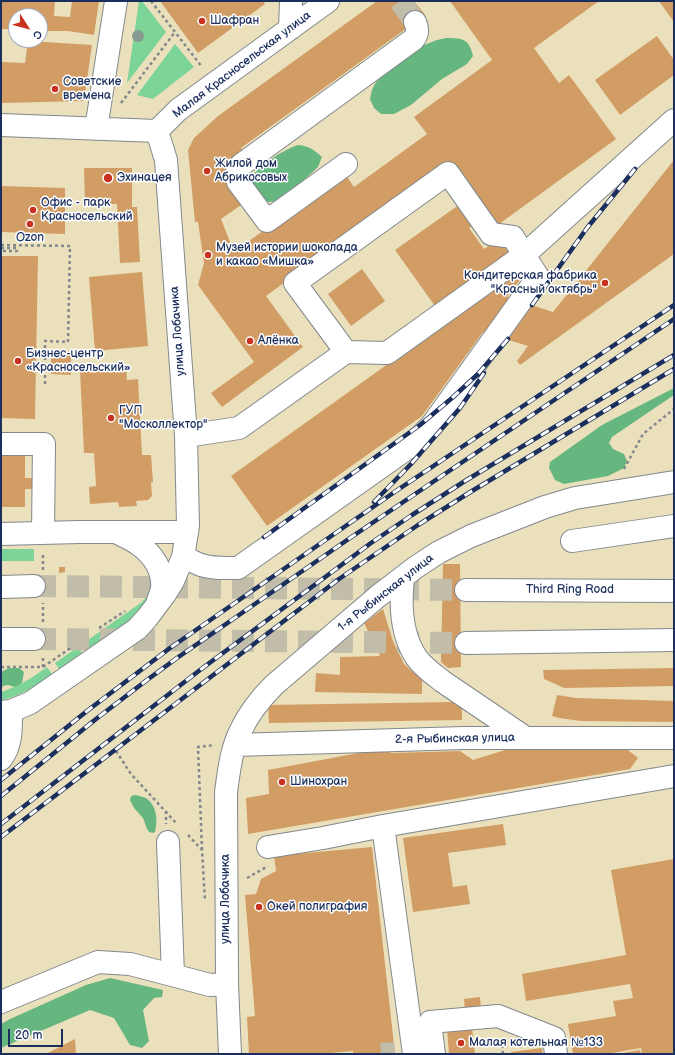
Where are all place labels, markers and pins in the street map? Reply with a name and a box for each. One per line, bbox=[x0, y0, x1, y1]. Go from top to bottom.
place label: Шафран bbox=[210, 14, 259, 28]
marker: Шафран bbox=[197, 16, 207, 26]
place label: Советские времена bbox=[63, 75, 121, 103]
marker: Советские времена bbox=[50, 84, 60, 94]
place label: Жилой дом Абрикосовых bbox=[215, 157, 287, 185]
marker: Жилой дом Абрикосовых bbox=[202, 166, 212, 176]
place label: Эхинацея bbox=[117, 171, 172, 185]
marker: Эхинацея bbox=[102, 172, 114, 184]
place label: Офис - парк Красносельский bbox=[41, 196, 133, 224]
marker: Офис - парк Красносельский bbox=[28, 205, 38, 215]
marker: Ozon bbox=[25, 219, 35, 229]
place label: Ozon bbox=[16, 231, 44, 245]
place label: Музей истории шоколада и какао «Мишка» bbox=[216, 241, 358, 269]
marker: Музей истории шоколада и какао «Мишка» bbox=[203, 250, 213, 260]
place label: Кондитерская фабрика "Красный октябрь" bbox=[464, 269, 597, 297]
marker: Кондитерская фабрика "Красный октябрь" bbox=[600, 278, 610, 288]
place label: Алёнка bbox=[258, 334, 299, 348]
marker: Алёнка bbox=[245, 336, 255, 346]
place label: Бизнес-центр «Красносельский» bbox=[26, 347, 131, 375]
marker: Бизнес-центр «Красносельский» bbox=[13, 356, 23, 366]
place label: ГУП "Москоллектор" bbox=[119, 404, 208, 432]
marker: ГУП "Москоллектор" bbox=[106, 413, 116, 423]
place label: Шинохран bbox=[290, 775, 347, 789]
marker: Шинохран bbox=[277, 777, 287, 787]
place label: Окей полиграфия bbox=[267, 900, 367, 914]
marker: Окей полиграфия bbox=[254, 902, 264, 912]
place label: Малая котельная №133 bbox=[469, 1036, 603, 1050]
marker: Малая котельная №133 bbox=[456, 1038, 466, 1048]

